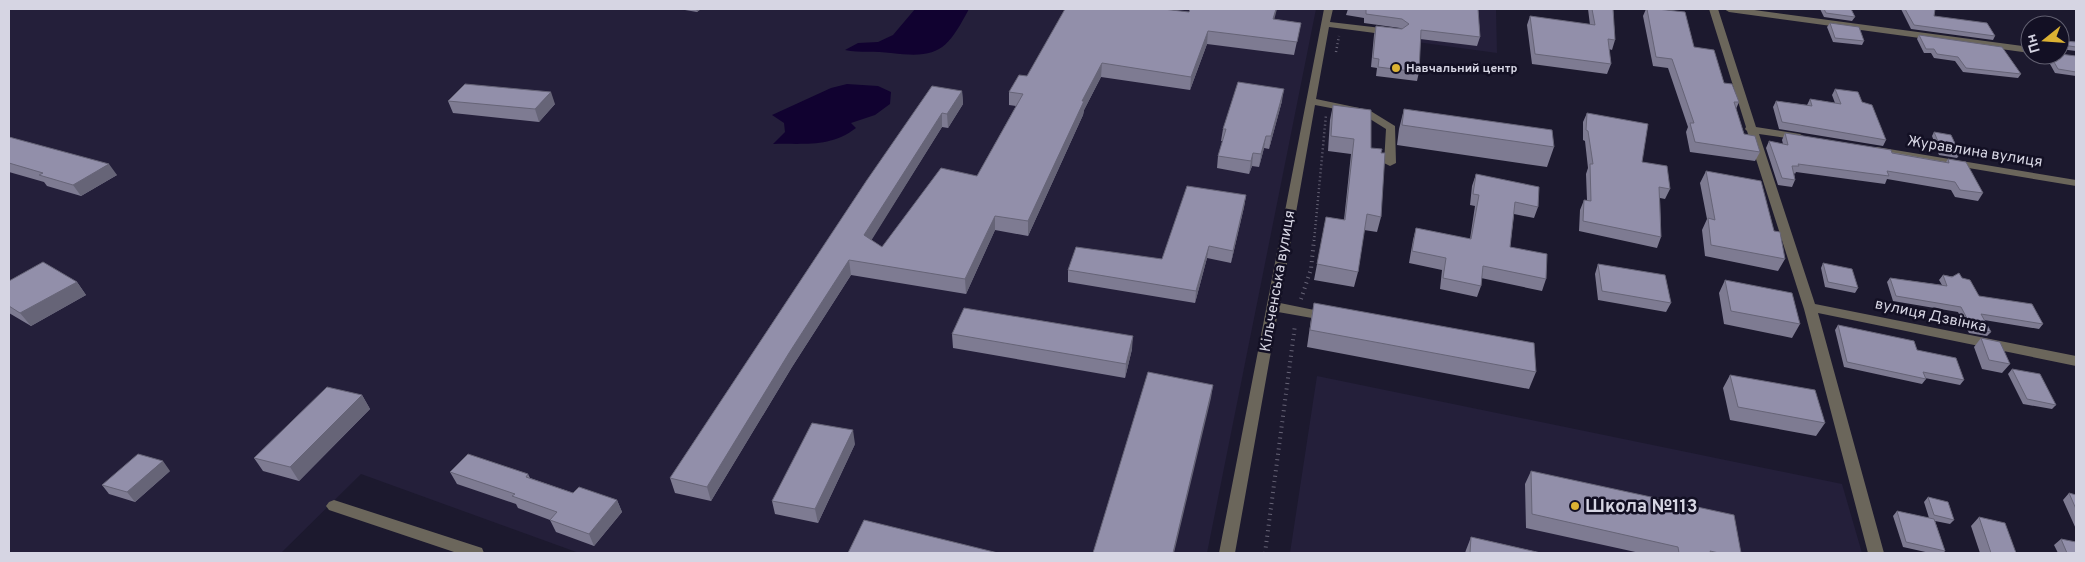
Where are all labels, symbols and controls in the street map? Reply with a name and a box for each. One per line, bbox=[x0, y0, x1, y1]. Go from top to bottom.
north arrow bbox=[2020, 15, 2070, 65]
text: Пн bbox=[2023, 32, 2045, 55]
place label: Навчальний центр bbox=[1406, 61, 1517, 77]
marker: Навчальний центр bbox=[1390, 62, 1402, 74]
street label: Журавлина вулиця bbox=[1906, 132, 2044, 173]
street label: Кільченська вулиця bbox=[1257, 209, 1300, 354]
street label: вулиця Дзвінка bbox=[1873, 295, 1988, 338]
place label: Школа №113 bbox=[1585, 496, 1697, 519]
marker: Школа №113 bbox=[1569, 500, 1581, 512]

